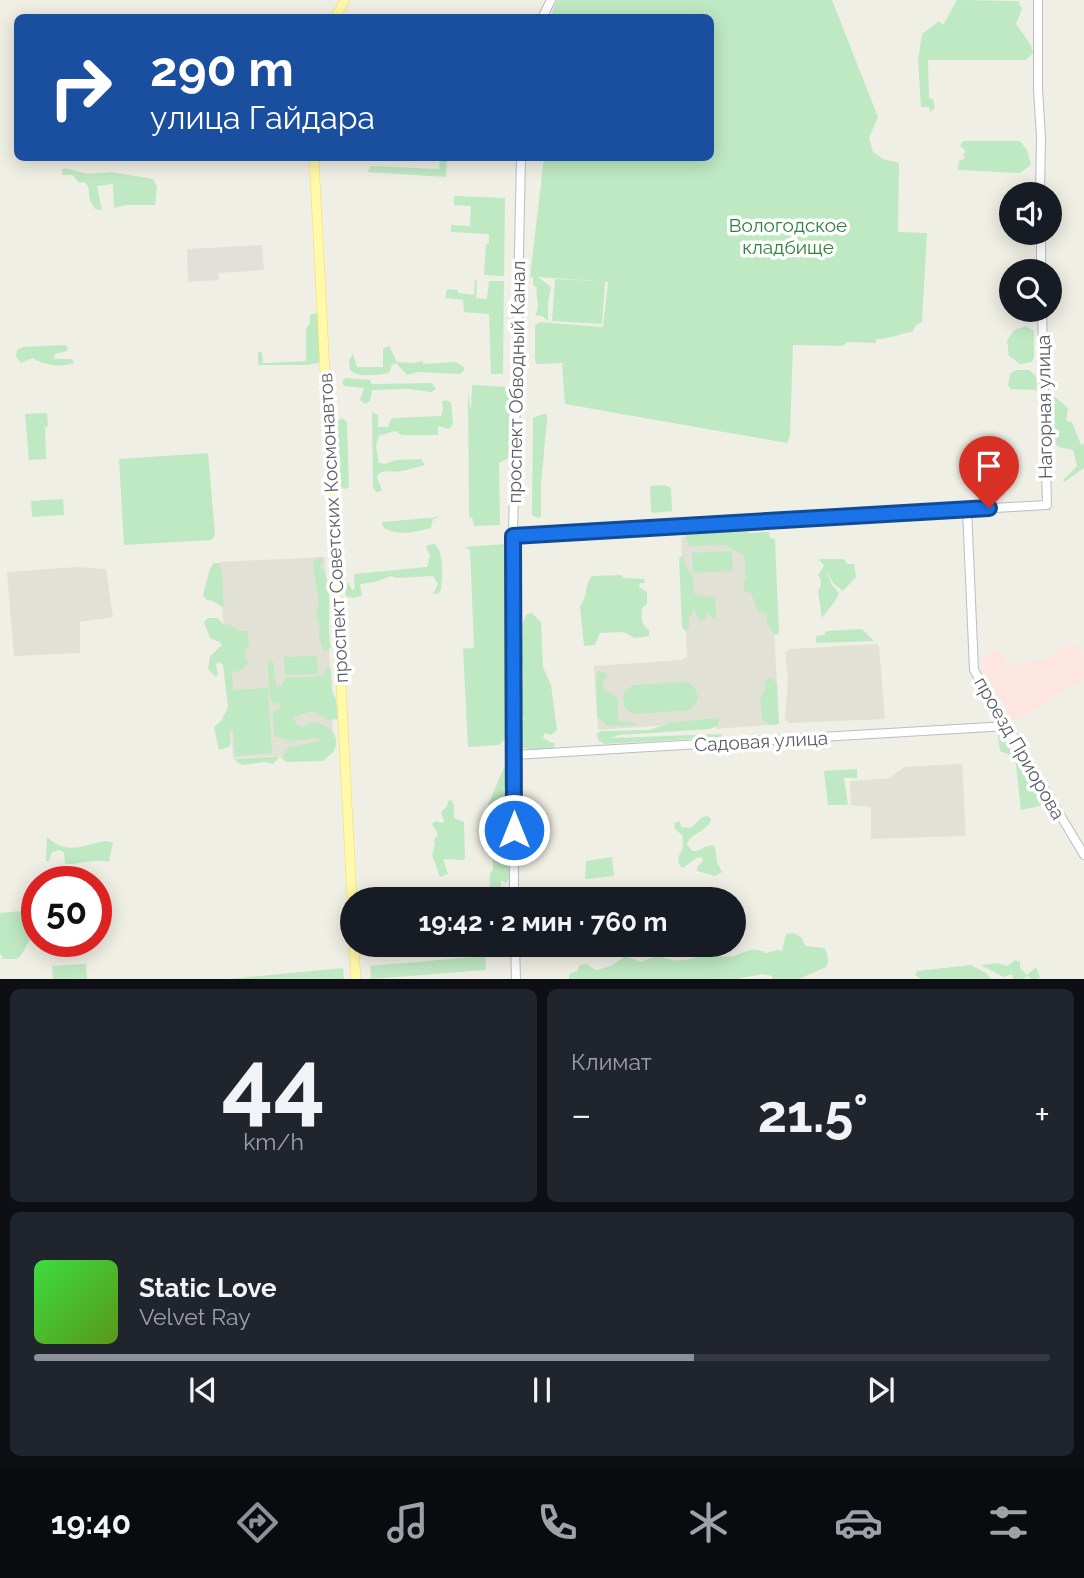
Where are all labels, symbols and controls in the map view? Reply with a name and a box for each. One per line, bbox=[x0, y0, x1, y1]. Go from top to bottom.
text: 290 m bbox=[150, 40, 294, 97]
icon: right bbox=[35, 42, 126, 133]
text: улица Гайдара bbox=[150, 99, 375, 136]
map controls bbox=[999, 182, 1062, 322]
button: sound bbox=[999, 182, 1062, 245]
park label: Вологодское кладбище bbox=[729, 214, 847, 258]
button: search bbox=[999, 259, 1062, 322]
street label: проспект Обводный Канал bbox=[503, 260, 529, 504]
street label: Нагорная улица bbox=[1032, 335, 1056, 479]
street label: проспект Советских Космонавтов bbox=[314, 372, 352, 684]
pin bbox=[959, 436, 1019, 508]
icon: arrive bbox=[970, 447, 1008, 485]
street label: проезд Приорова bbox=[970, 673, 1070, 823]
street label: Садовая улица bbox=[693, 727, 829, 755]
position arrow bbox=[477, 793, 551, 867]
speed limit sign: 50 bbox=[21, 866, 112, 957]
text: 19:42 · 2 мин · 760 m bbox=[418, 907, 668, 937]
text: 44 bbox=[222, 1029, 325, 1136]
text: Климат bbox=[571, 1048, 652, 1075]
text: 21.5° bbox=[758, 1083, 868, 1144]
text: − bbox=[571, 1092, 591, 1137]
text: + bbox=[1034, 1092, 1050, 1137]
text: km/h bbox=[243, 1128, 304, 1155]
text: Static Love bbox=[139, 1273, 277, 1303]
text: Velvet Ray bbox=[139, 1303, 251, 1330]
icon: previous bbox=[184, 1371, 222, 1409]
icon: pause bbox=[523, 1371, 561, 1409]
icon: next bbox=[862, 1371, 900, 1409]
icon: directions bbox=[233, 1498, 282, 1547]
icon: music bbox=[383, 1498, 432, 1547]
icon: phone bbox=[533, 1498, 582, 1547]
icon: climate bbox=[684, 1498, 733, 1547]
icon: car bbox=[834, 1498, 883, 1547]
icon: filters bbox=[984, 1498, 1033, 1547]
text: 19:40 bbox=[51, 1504, 131, 1541]

